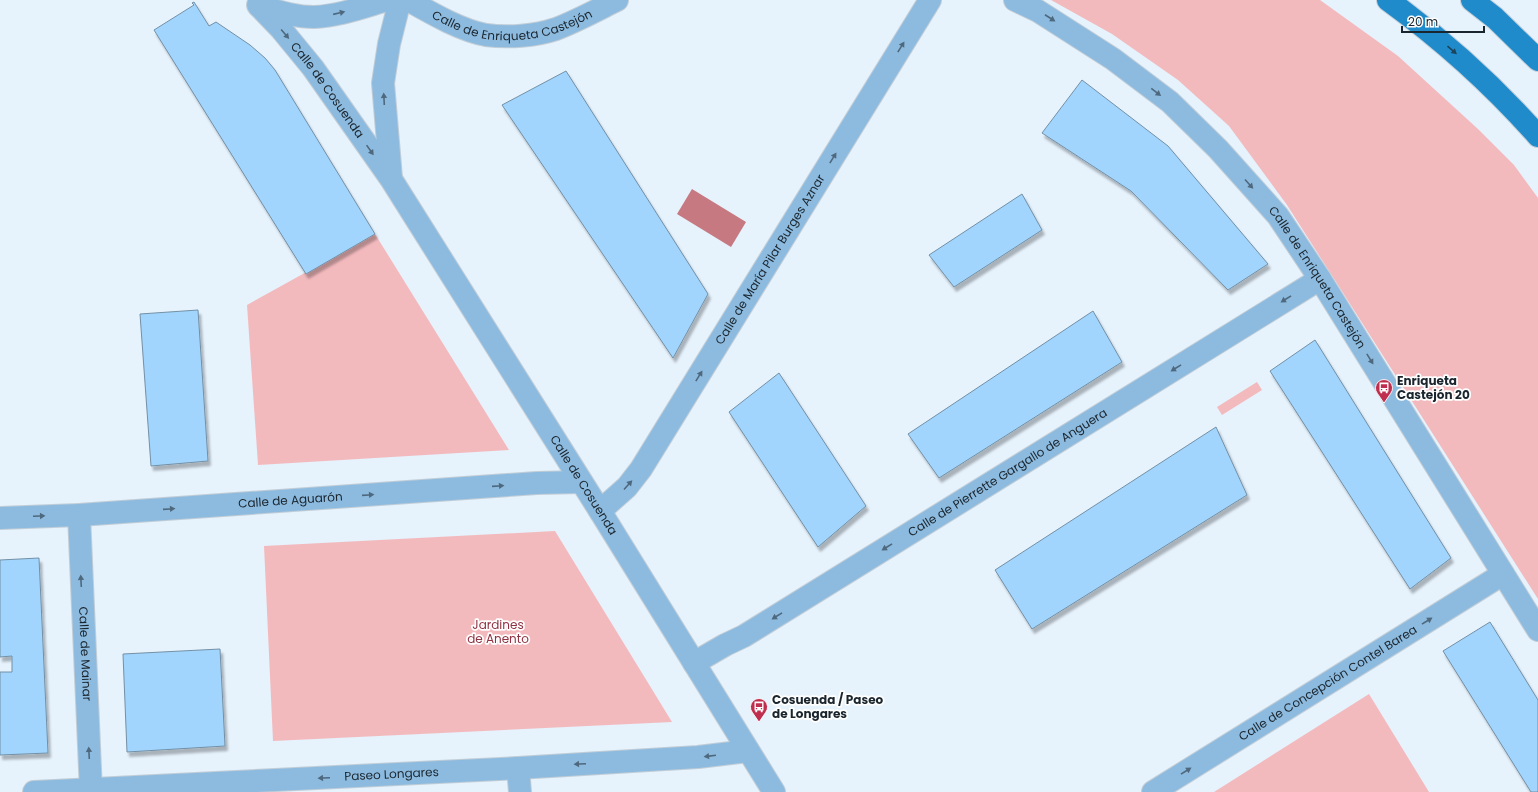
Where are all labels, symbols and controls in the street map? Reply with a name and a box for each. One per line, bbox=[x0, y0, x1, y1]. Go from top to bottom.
street label: Calle de Enriqueta Castejón bbox=[429, 4, 595, 18]
text: Calle de Enriqueta Castejón bbox=[429, 5, 595, 44]
scale bar bbox=[1402, 8, 1484, 34]
one-way arrow bbox=[333, 10, 345, 16]
text: 20 m bbox=[1408, 13, 1438, 30]
one-way arrow bbox=[1045, 14, 1055, 22]
one-way arrow bbox=[280, 28, 289, 39]
street label: Calle de Cosuenda bbox=[287, 38, 369, 141]
one-way arrow bbox=[897, 41, 904, 53]
one-way arrow bbox=[1446, 46, 1457, 55]
one-way arrow bbox=[1151, 88, 1162, 96]
one-way arrow bbox=[380, 93, 387, 105]
one-way arrow bbox=[366, 144, 374, 155]
one-way arrow bbox=[829, 152, 836, 164]
street label: Calle de María Pilar Burges Aznar bbox=[711, 170, 829, 348]
one-way arrow bbox=[1244, 178, 1253, 189]
street label: Calle de Enriqueta Castejón bbox=[1265, 202, 1370, 352]
one-way arrow bbox=[1280, 296, 1292, 303]
one-way arrow bbox=[1366, 353, 1373, 365]
one-way arrow bbox=[1170, 364, 1182, 371]
one-way arrow bbox=[695, 370, 702, 382]
place label: Enriqueta Castejón 20 bbox=[1397, 372, 1470, 403]
bus stop icon: Enriqueta Castejón 20 bbox=[1374, 378, 1394, 403]
street label: Calle de Pierrette Gargallo de Anguera bbox=[905, 404, 1110, 540]
street label: Calle de Cosuenda bbox=[546, 432, 622, 538]
one-way arrow bbox=[624, 480, 633, 490]
one-way arrow bbox=[492, 482, 504, 489]
street label: Calle de Aguarón bbox=[238, 488, 343, 512]
one-way arrow bbox=[362, 491, 374, 498]
one-way arrow bbox=[163, 505, 175, 512]
one-way arrow bbox=[33, 513, 46, 519]
one-way arrow bbox=[882, 543, 892, 551]
one-way arrow bbox=[78, 574, 84, 587]
street label: Calle de Mainar bbox=[75, 606, 96, 702]
one-way arrow bbox=[771, 612, 783, 619]
park label: Jardines de Anento bbox=[467, 616, 529, 647]
one-way arrow bbox=[1421, 618, 1433, 625]
street label: Calle de Concepción Contel Barea bbox=[1235, 621, 1420, 745]
place label: Cosuenda / Paseo de Longares bbox=[772, 691, 884, 722]
bus stop icon: Cosuenda / Paseo de Longares bbox=[749, 697, 769, 722]
one-way arrow bbox=[86, 746, 92, 759]
one-way arrow bbox=[704, 753, 716, 759]
one-way arrow bbox=[574, 761, 586, 768]
street label: Paseo Longares bbox=[344, 763, 439, 785]
one-way arrow bbox=[1180, 768, 1192, 775]
one-way arrow bbox=[317, 775, 330, 781]

